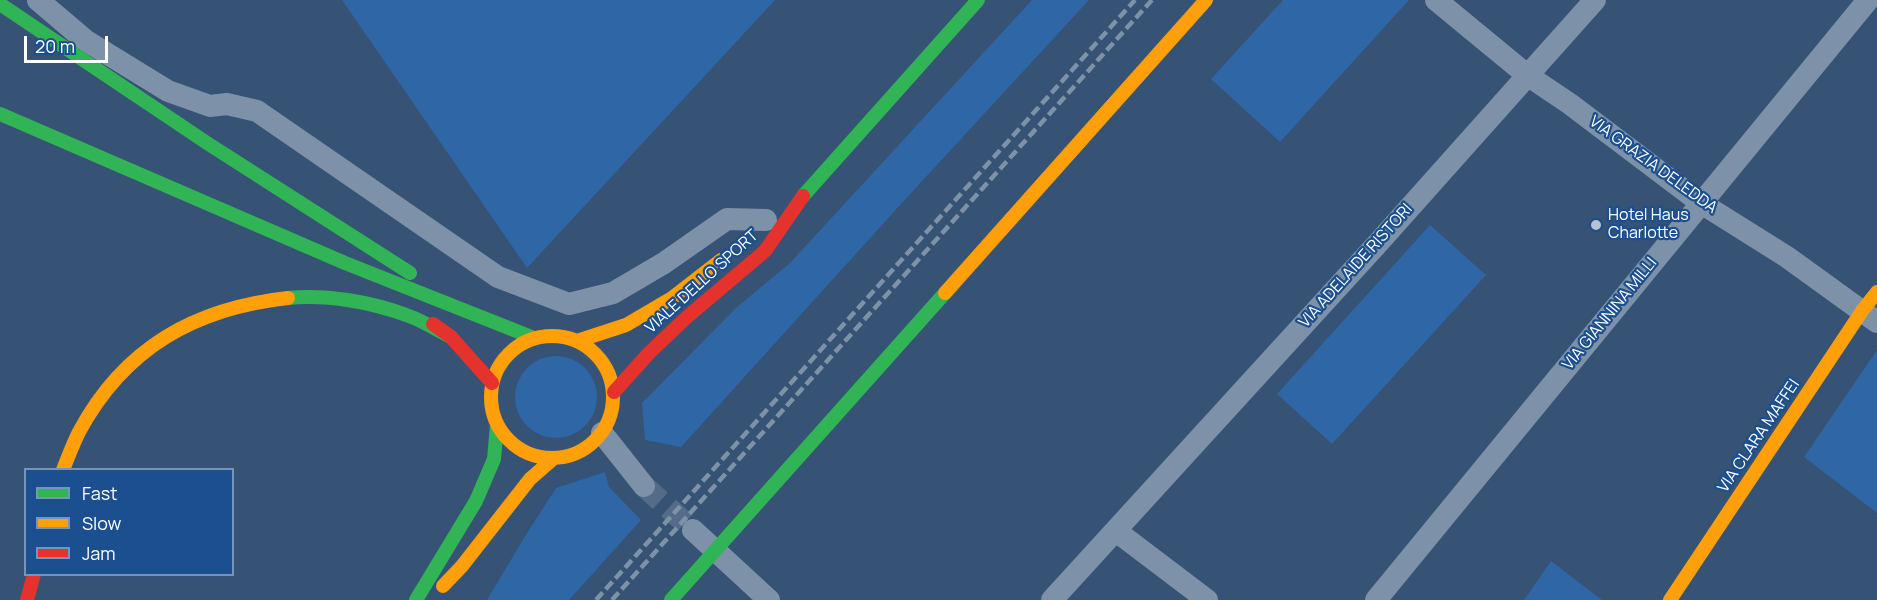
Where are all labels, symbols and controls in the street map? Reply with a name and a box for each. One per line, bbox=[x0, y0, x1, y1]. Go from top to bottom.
scale bar bbox=[27, 24, 111, 62]
text: 20 m bbox=[35, 34, 75, 58]
street label: VIA GRAZIA DELEDDA bbox=[1585, 112, 1721, 218]
street label: VIA ADELAIDE RISTORI bbox=[1295, 200, 1417, 332]
place label: Hotel Haus Charlotte bbox=[1608, 206, 1689, 244]
marker: Hotel Haus Charlotte bbox=[1589, 218, 1603, 232]
street label: VIALE DELLO SPORT bbox=[642, 226, 762, 338]
street label: VIA GIANNINA MILLI bbox=[1559, 254, 1661, 374]
street label: VIA CLARA MAFFEI bbox=[1714, 376, 1804, 496]
legend bbox=[24, 468, 234, 576]
text: Fast bbox=[82, 481, 117, 505]
text: Slow bbox=[82, 511, 121, 535]
text: Jam bbox=[82, 541, 116, 565]

